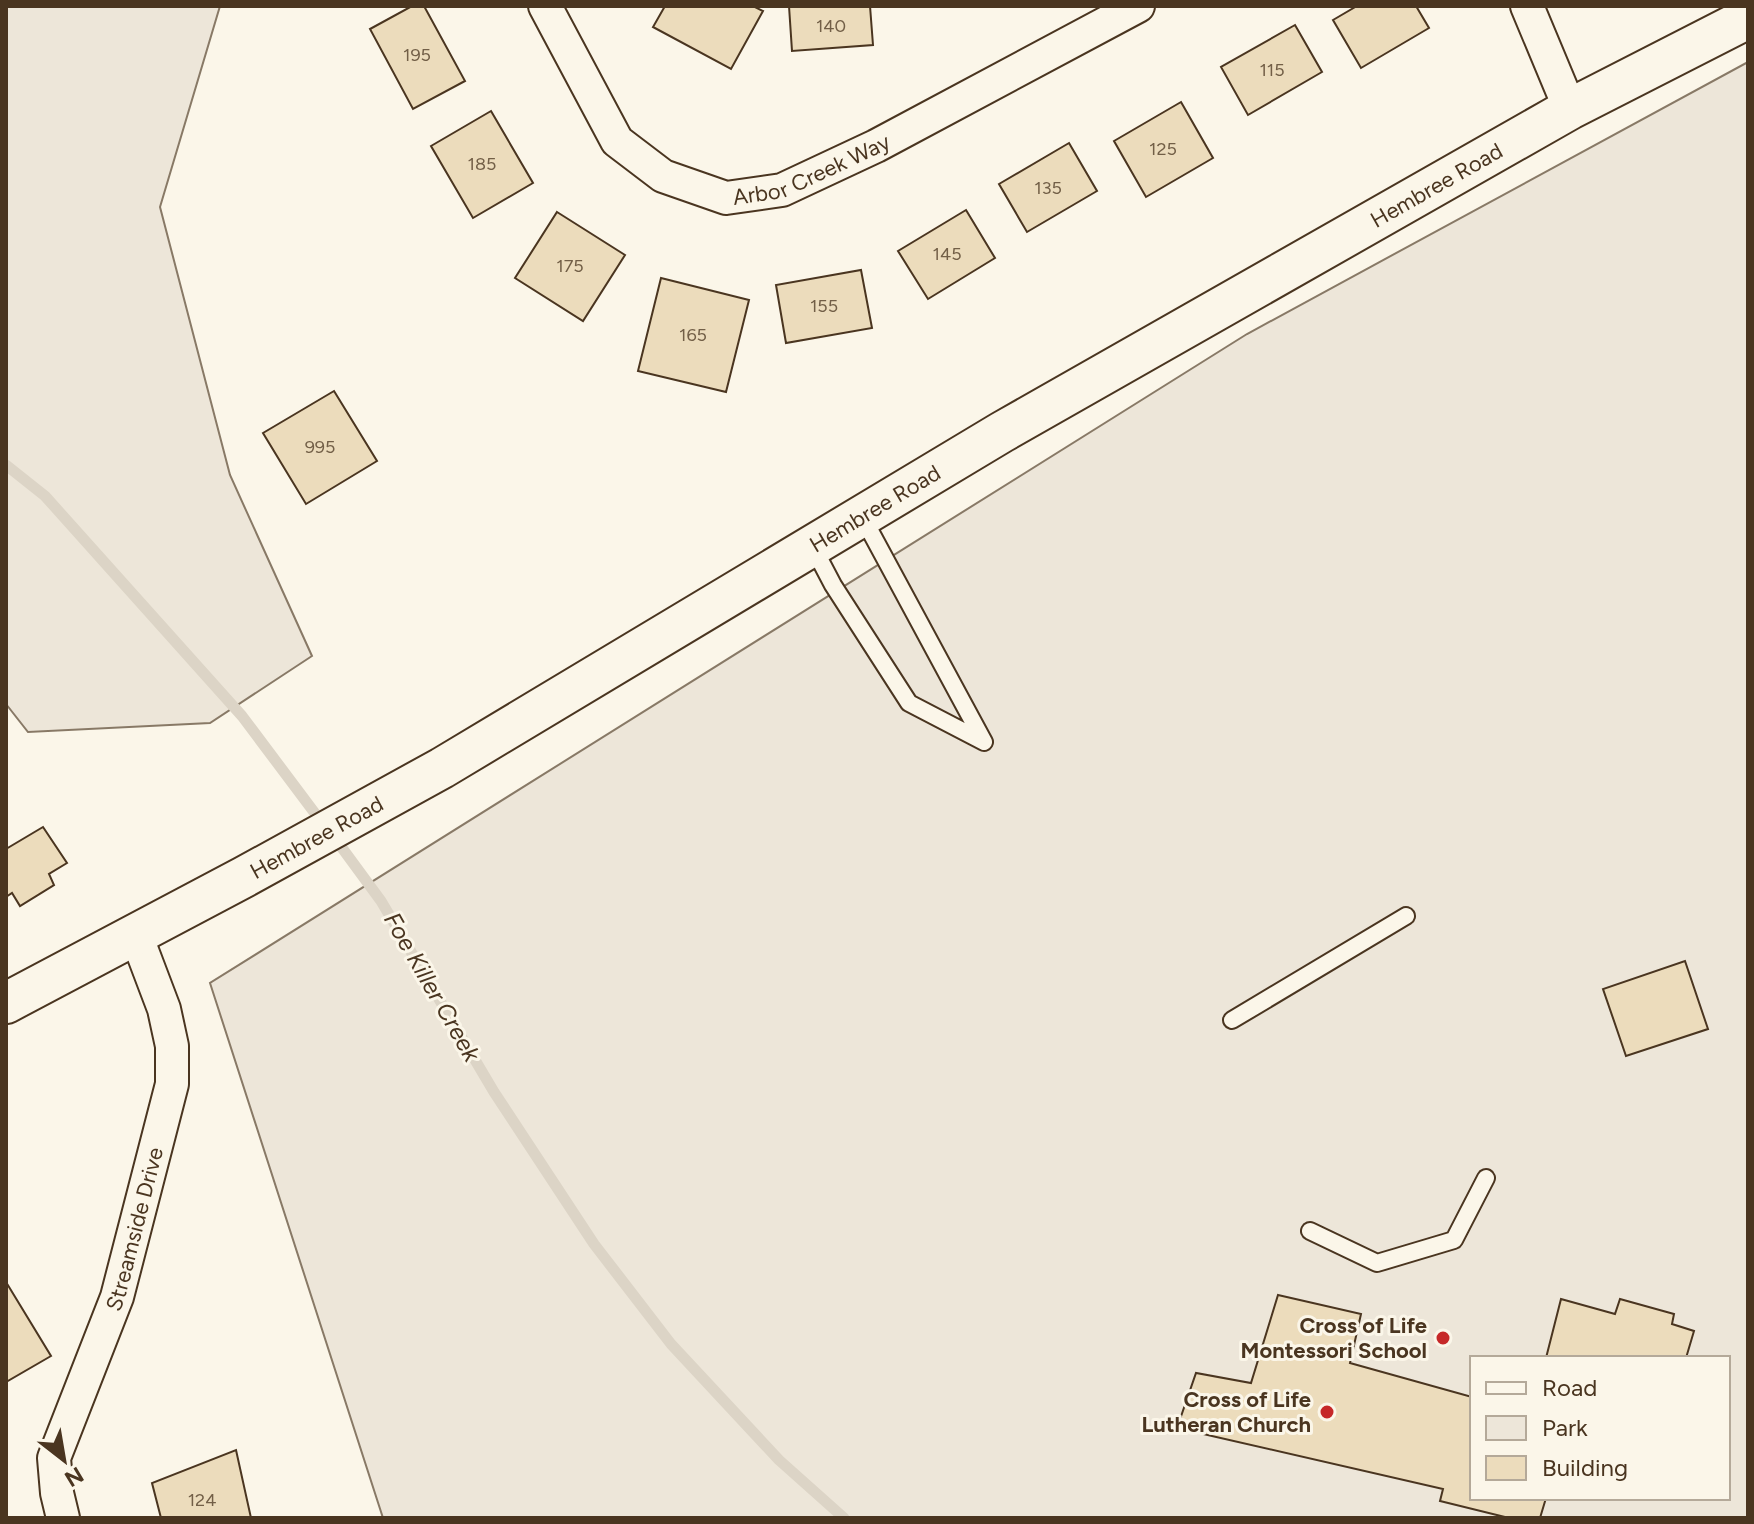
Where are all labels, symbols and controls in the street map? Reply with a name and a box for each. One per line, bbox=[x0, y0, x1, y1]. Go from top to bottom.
house number: 140 bbox=[816, 15, 846, 37]
house number: 195 bbox=[403, 44, 431, 66]
house number: 115 bbox=[1259, 59, 1285, 81]
street label: Arbor Creek Way bbox=[731, 128, 895, 211]
street label: Hembree Road bbox=[1366, 137, 1507, 234]
house number: 125 bbox=[1149, 138, 1177, 160]
house number: 185 bbox=[468, 153, 496, 175]
house number: 135 bbox=[1034, 177, 1062, 199]
house number: 145 bbox=[933, 243, 961, 265]
house number: 175 bbox=[556, 255, 584, 277]
house number: 155 bbox=[810, 295, 838, 317]
house number: 165 bbox=[679, 324, 707, 346]
house number: 995 bbox=[305, 436, 335, 458]
street label: Hembree Road bbox=[805, 459, 945, 558]
street label: Hembree Road bbox=[245, 790, 388, 885]
water label: Foe Killer Creek bbox=[378, 907, 488, 1068]
street label: Streamside Drive bbox=[100, 1144, 169, 1315]
place label: Cross of Life Montessori School bbox=[1241, 1312, 1427, 1364]
marker: Cross of Life Montessori School bbox=[1434, 1329, 1452, 1347]
legend bbox=[1470, 1356, 1730, 1500]
text: Road bbox=[1542, 1373, 1597, 1402]
place label: Cross of Life Lutheran Church bbox=[1141, 1386, 1311, 1438]
marker: Cross of Life Lutheran Church bbox=[1318, 1403, 1336, 1421]
text: Park bbox=[1542, 1413, 1588, 1442]
north arrow bbox=[24, 1420, 104, 1500]
text: Building bbox=[1542, 1453, 1628, 1482]
text: N bbox=[60, 1461, 88, 1493]
house number: 124 bbox=[188, 1489, 216, 1511]

